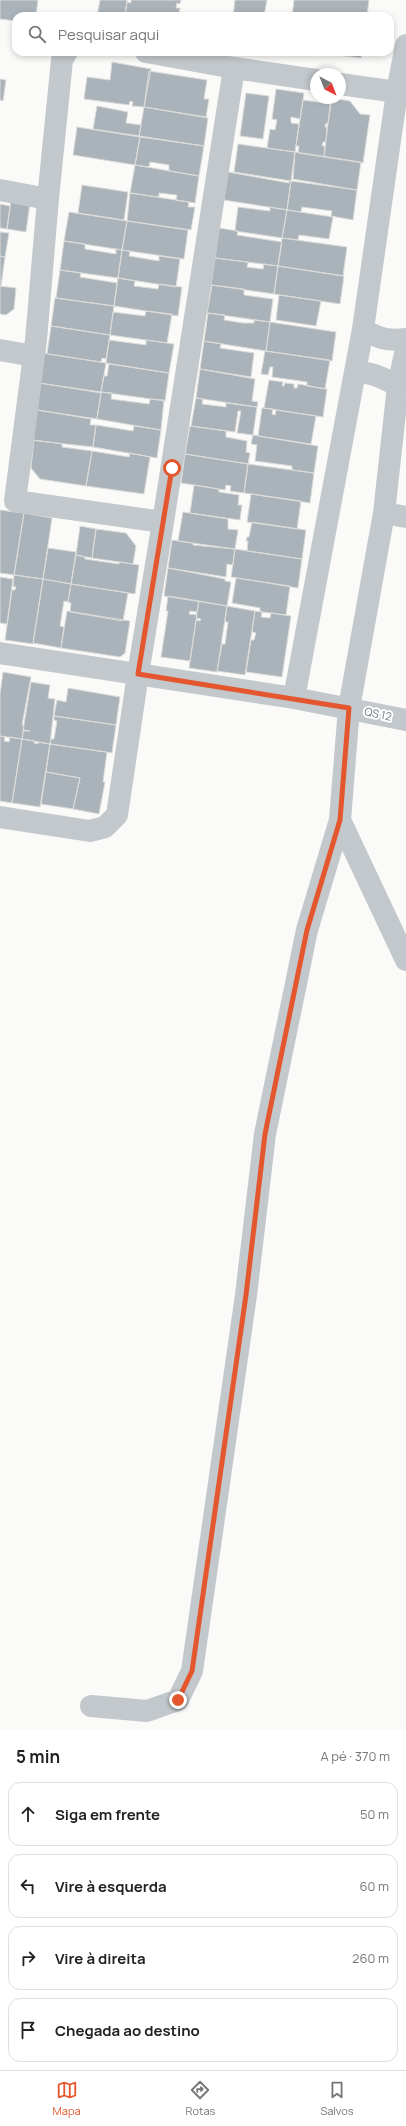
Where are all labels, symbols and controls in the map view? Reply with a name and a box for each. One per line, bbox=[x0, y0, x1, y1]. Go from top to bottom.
search box bbox=[12, 12, 394, 56]
icon: search bbox=[26, 23, 48, 45]
text: Pesquisar aqui bbox=[58, 24, 159, 45]
north arrow bbox=[310, 68, 346, 104]
route start bbox=[163, 459, 181, 477]
street label: QS 12 bbox=[363, 703, 393, 724]
route end bbox=[169, 1691, 187, 1709]
text: 5 min bbox=[16, 1745, 60, 1768]
text: A pé · 370 m bbox=[320, 1747, 390, 1765]
icon: ahead bbox=[17, 1803, 39, 1825]
text: Siga em frente bbox=[55, 1804, 160, 1825]
text: 50 m bbox=[360, 1805, 389, 1823]
icon: left bbox=[17, 1875, 39, 1897]
text: Vire à esquerda bbox=[55, 1876, 167, 1897]
text: 60 m bbox=[359, 1877, 389, 1895]
icon: right bbox=[17, 1947, 39, 1969]
text: Vire à direita bbox=[55, 1948, 146, 1969]
text: 260 m bbox=[352, 1949, 389, 1967]
icon: arrive bbox=[17, 2019, 39, 2041]
text: Chegada ao destino bbox=[55, 2020, 200, 2041]
tab: Mapa bbox=[53, 2079, 81, 2118]
tab: Rotas bbox=[186, 2079, 215, 2118]
tab: Salvos bbox=[320, 2079, 353, 2118]

